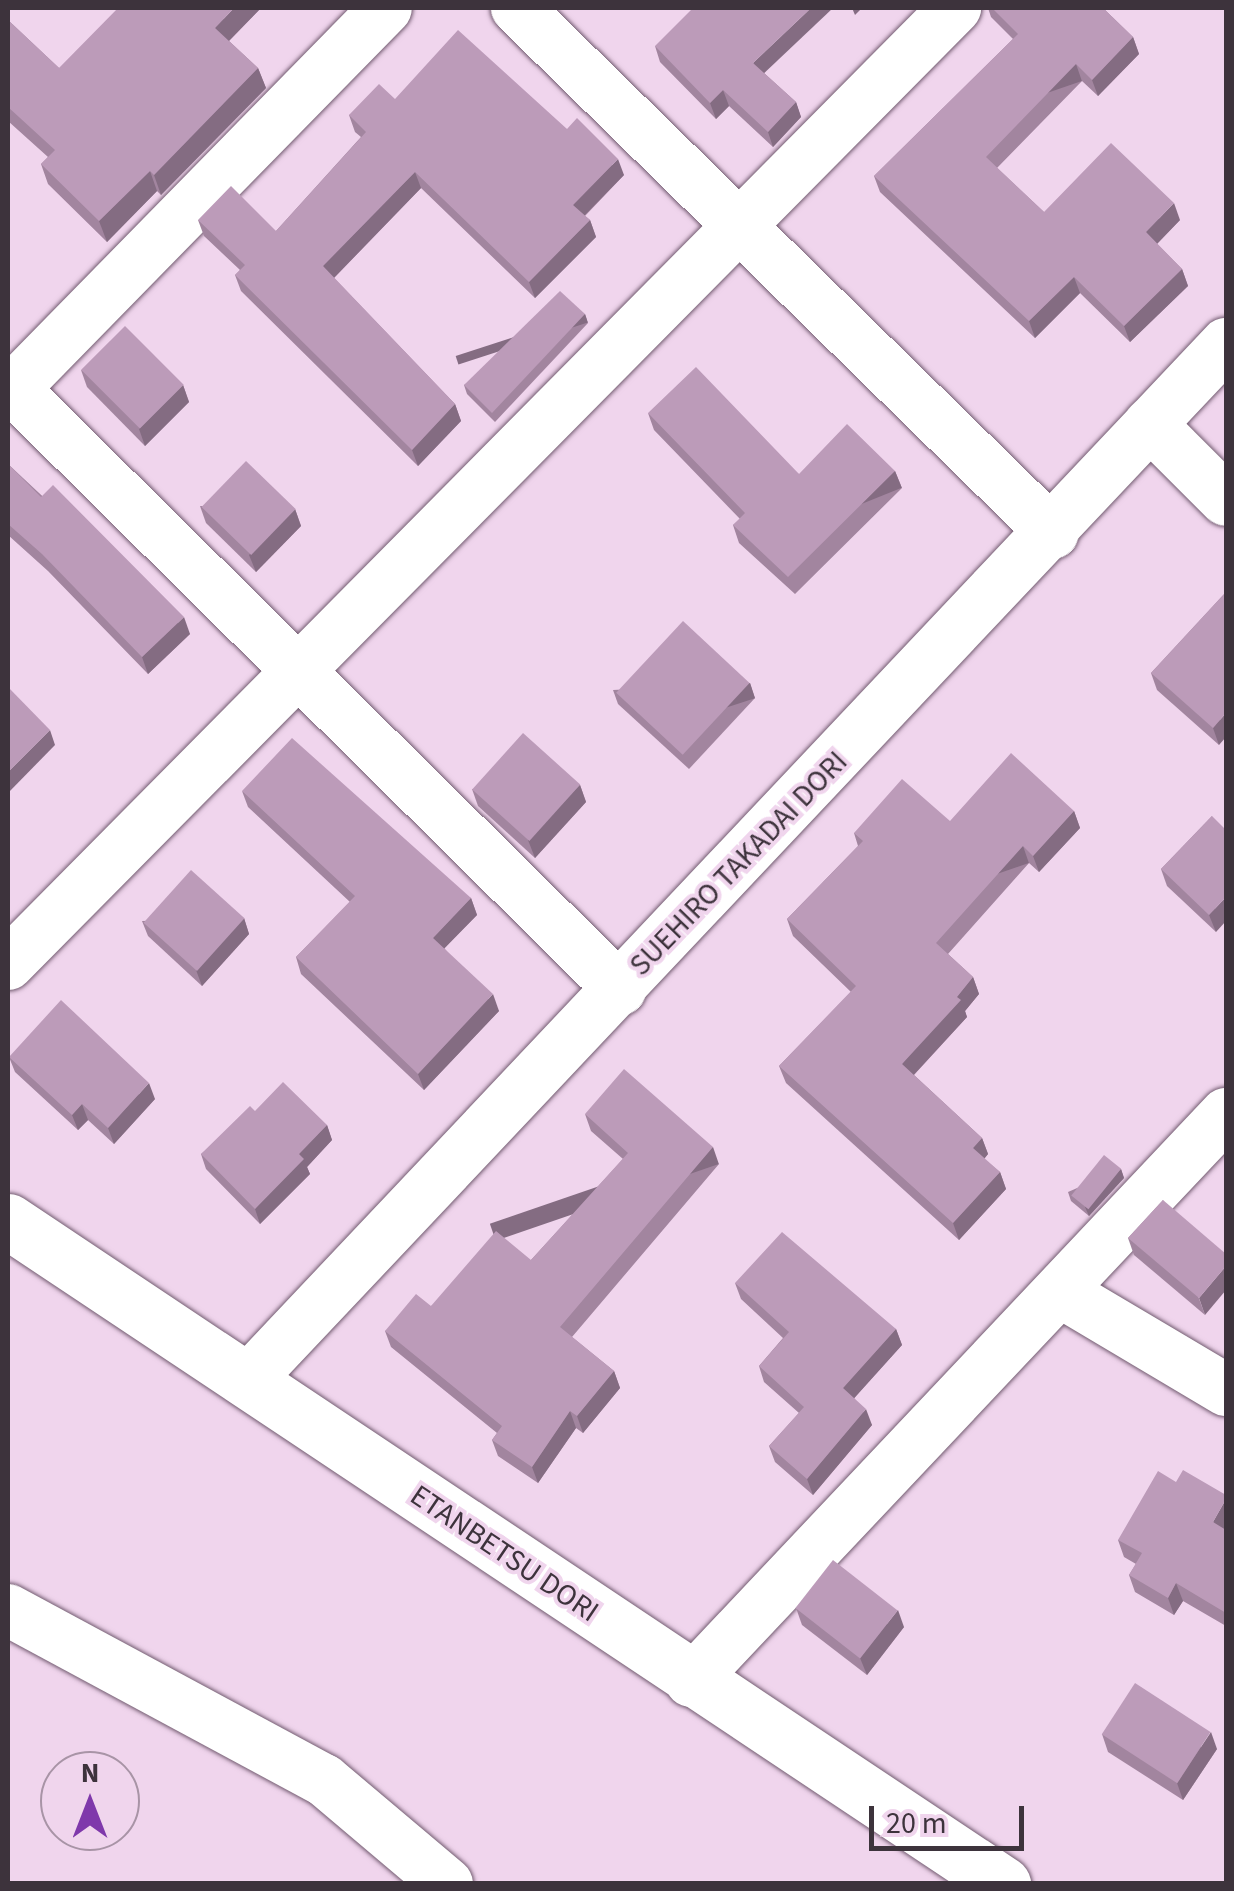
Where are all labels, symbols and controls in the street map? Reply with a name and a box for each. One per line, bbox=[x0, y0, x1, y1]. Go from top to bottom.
street label: SUEHIRO TAKADAI DORI bbox=[623, 744, 855, 984]
street label: ETANBETSU DORI bbox=[403, 1478, 605, 1630]
north arrow bbox=[40, 1751, 140, 1851]
text: N bbox=[81, 1753, 99, 1793]
scale bar bbox=[874, 1786, 1029, 1848]
text: 20 m bbox=[886, 1802, 947, 1845]

